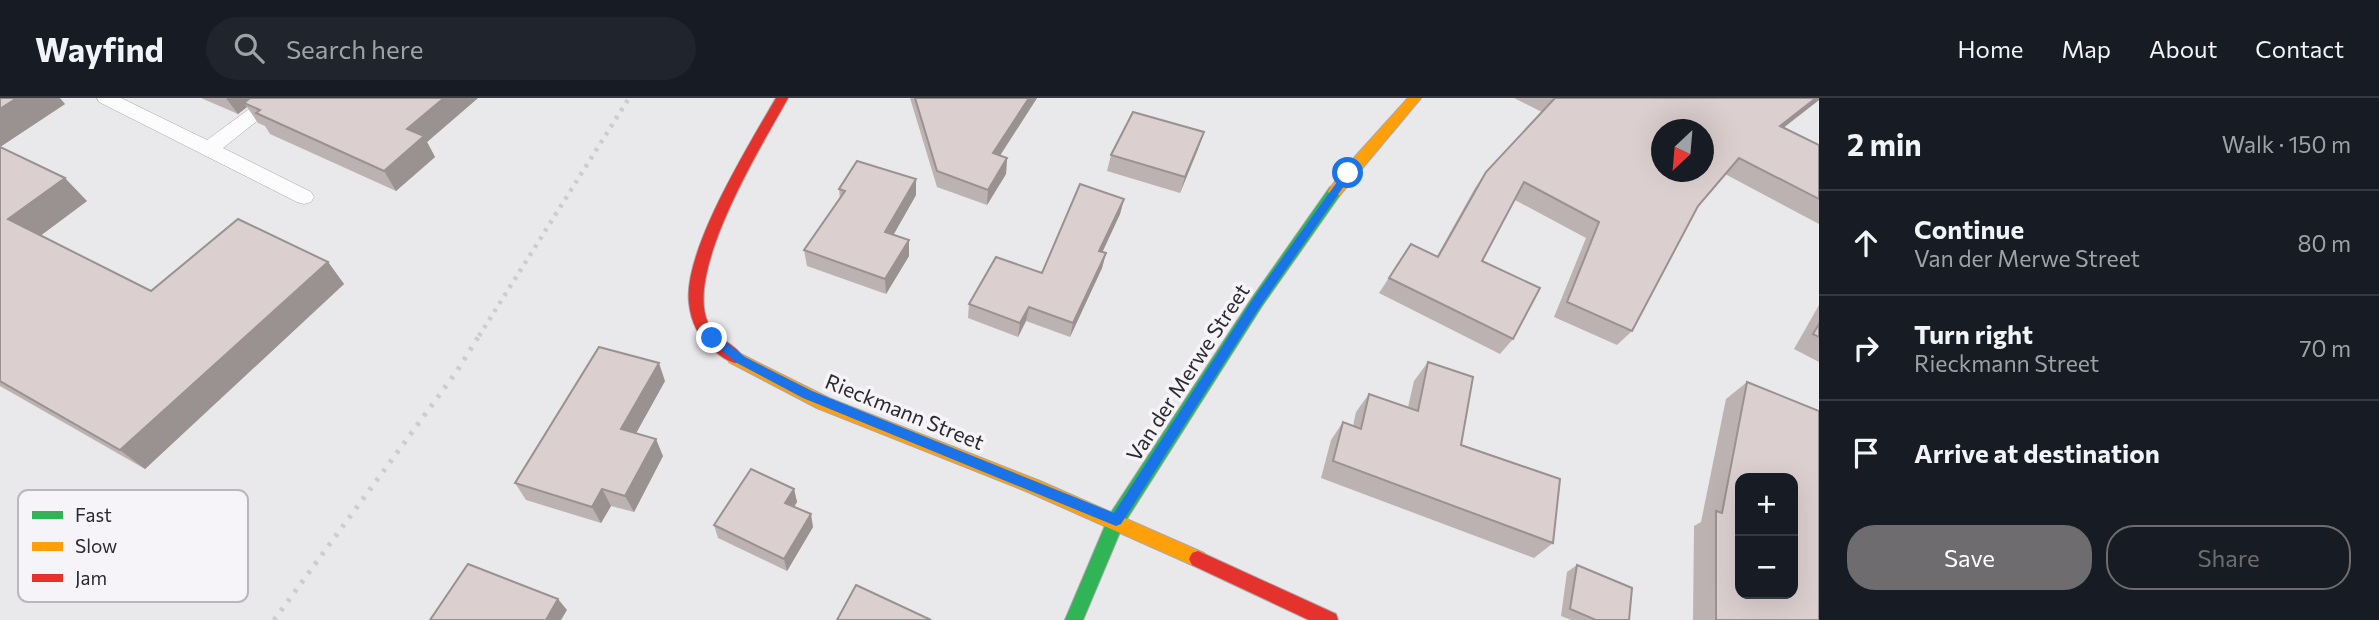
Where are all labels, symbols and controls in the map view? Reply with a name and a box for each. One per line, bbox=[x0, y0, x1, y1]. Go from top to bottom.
search box bbox=[206, 17, 696, 80]
text: Wayfind bbox=[35, 28, 164, 69]
icon: search bbox=[230, 29, 268, 67]
text: Search here bbox=[286, 33, 423, 64]
text: Home bbox=[1958, 34, 2024, 63]
text: Map bbox=[2062, 34, 2111, 63]
text: About bbox=[2149, 34, 2217, 63]
text: Contact bbox=[2255, 34, 2344, 63]
north arrow bbox=[1651, 119, 1714, 182]
text: 2 min bbox=[1847, 125, 1922, 162]
text: Walk · 150 m bbox=[2222, 130, 2351, 158]
route start bbox=[1332, 157, 1363, 188]
text: Continue bbox=[1914, 213, 2024, 244]
icon: ahead bbox=[1847, 224, 1885, 262]
text: 80 m bbox=[2298, 229, 2351, 257]
text: Van der Merwe Street bbox=[1914, 244, 2140, 272]
street label: Van der Merwe Street bbox=[1120, 279, 1254, 465]
text: Turn right bbox=[1914, 318, 2033, 349]
route end bbox=[696, 322, 727, 353]
icon: right bbox=[1847, 329, 1885, 367]
text: 70 m bbox=[2299, 334, 2351, 362]
text: Rieckmann Street bbox=[1914, 349, 2099, 377]
street label: Rieckmann Street bbox=[822, 368, 988, 454]
icon: arrive bbox=[1847, 434, 1885, 472]
text: Arrive at destination bbox=[1914, 437, 2160, 468]
map controls bbox=[1735, 473, 1798, 599]
button: + bbox=[1735, 473, 1798, 536]
legend bbox=[18, 490, 248, 602]
text: Fast bbox=[75, 503, 112, 526]
button: Save bbox=[1847, 525, 2092, 590]
button: Share bbox=[2106, 525, 2351, 590]
text: Slow bbox=[75, 534, 117, 557]
button: − bbox=[1735, 536, 1798, 599]
text: Jam bbox=[75, 566, 107, 589]

